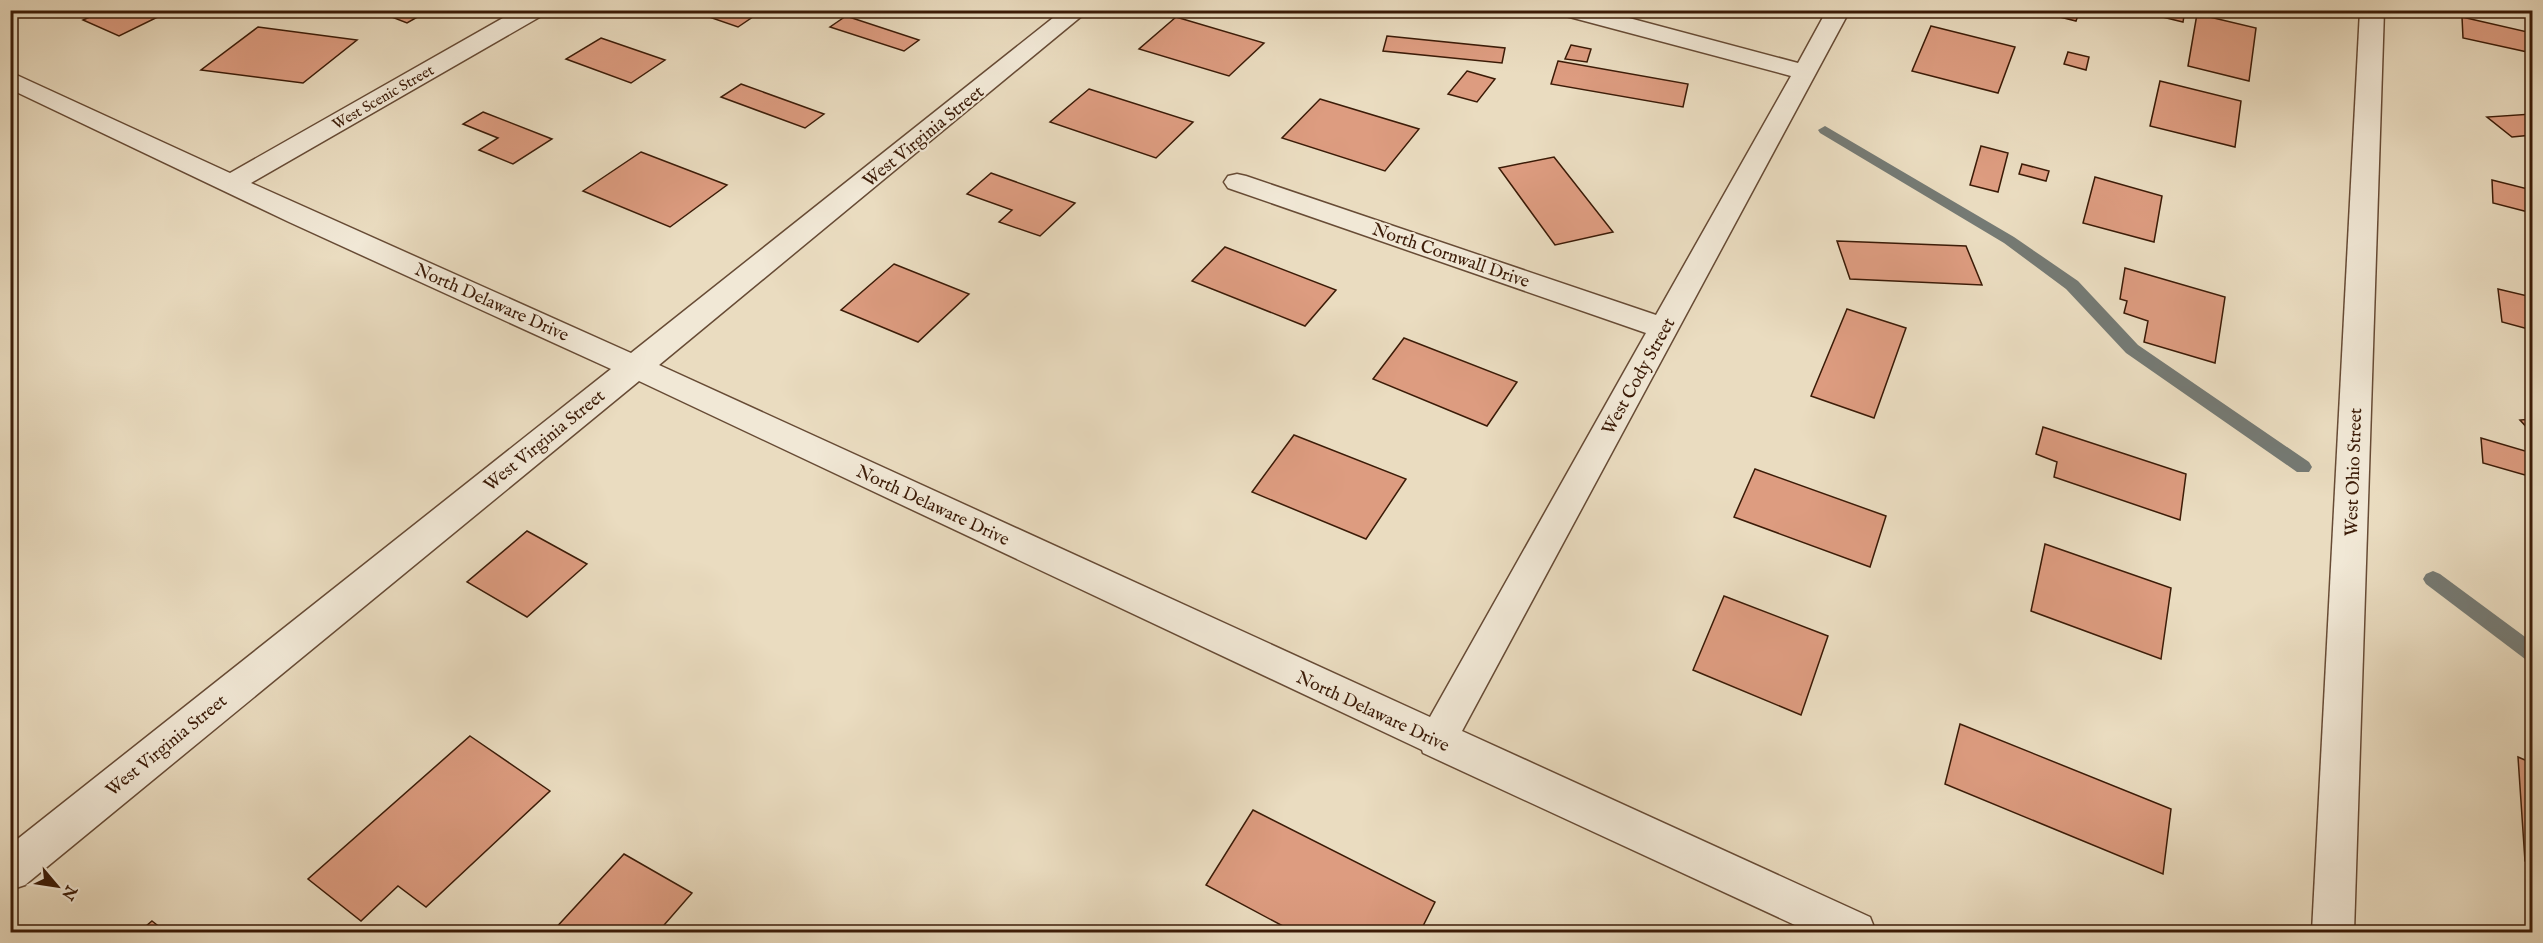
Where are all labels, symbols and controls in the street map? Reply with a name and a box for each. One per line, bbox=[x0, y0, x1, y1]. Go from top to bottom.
street label: West Scenic Street bbox=[329, 61, 437, 134]
street label: West Virginia Street bbox=[859, 81, 989, 193]
street label: North Cornwall Drive bbox=[1369, 219, 1532, 294]
street label: North Delaware Drive bbox=[411, 259, 572, 348]
street label: West Cody Street bbox=[1598, 314, 1681, 439]
street label: West Virginia Street bbox=[480, 385, 610, 497]
street label: West Ohio Street bbox=[2341, 407, 2368, 537]
street label: North Delaware Drive bbox=[852, 461, 1013, 552]
street label: North Delaware Drive bbox=[1292, 667, 1453, 758]
street label: West Virginia Street bbox=[102, 690, 232, 802]
north arrow bbox=[27, 856, 87, 916]
text: N bbox=[56, 881, 81, 903]

